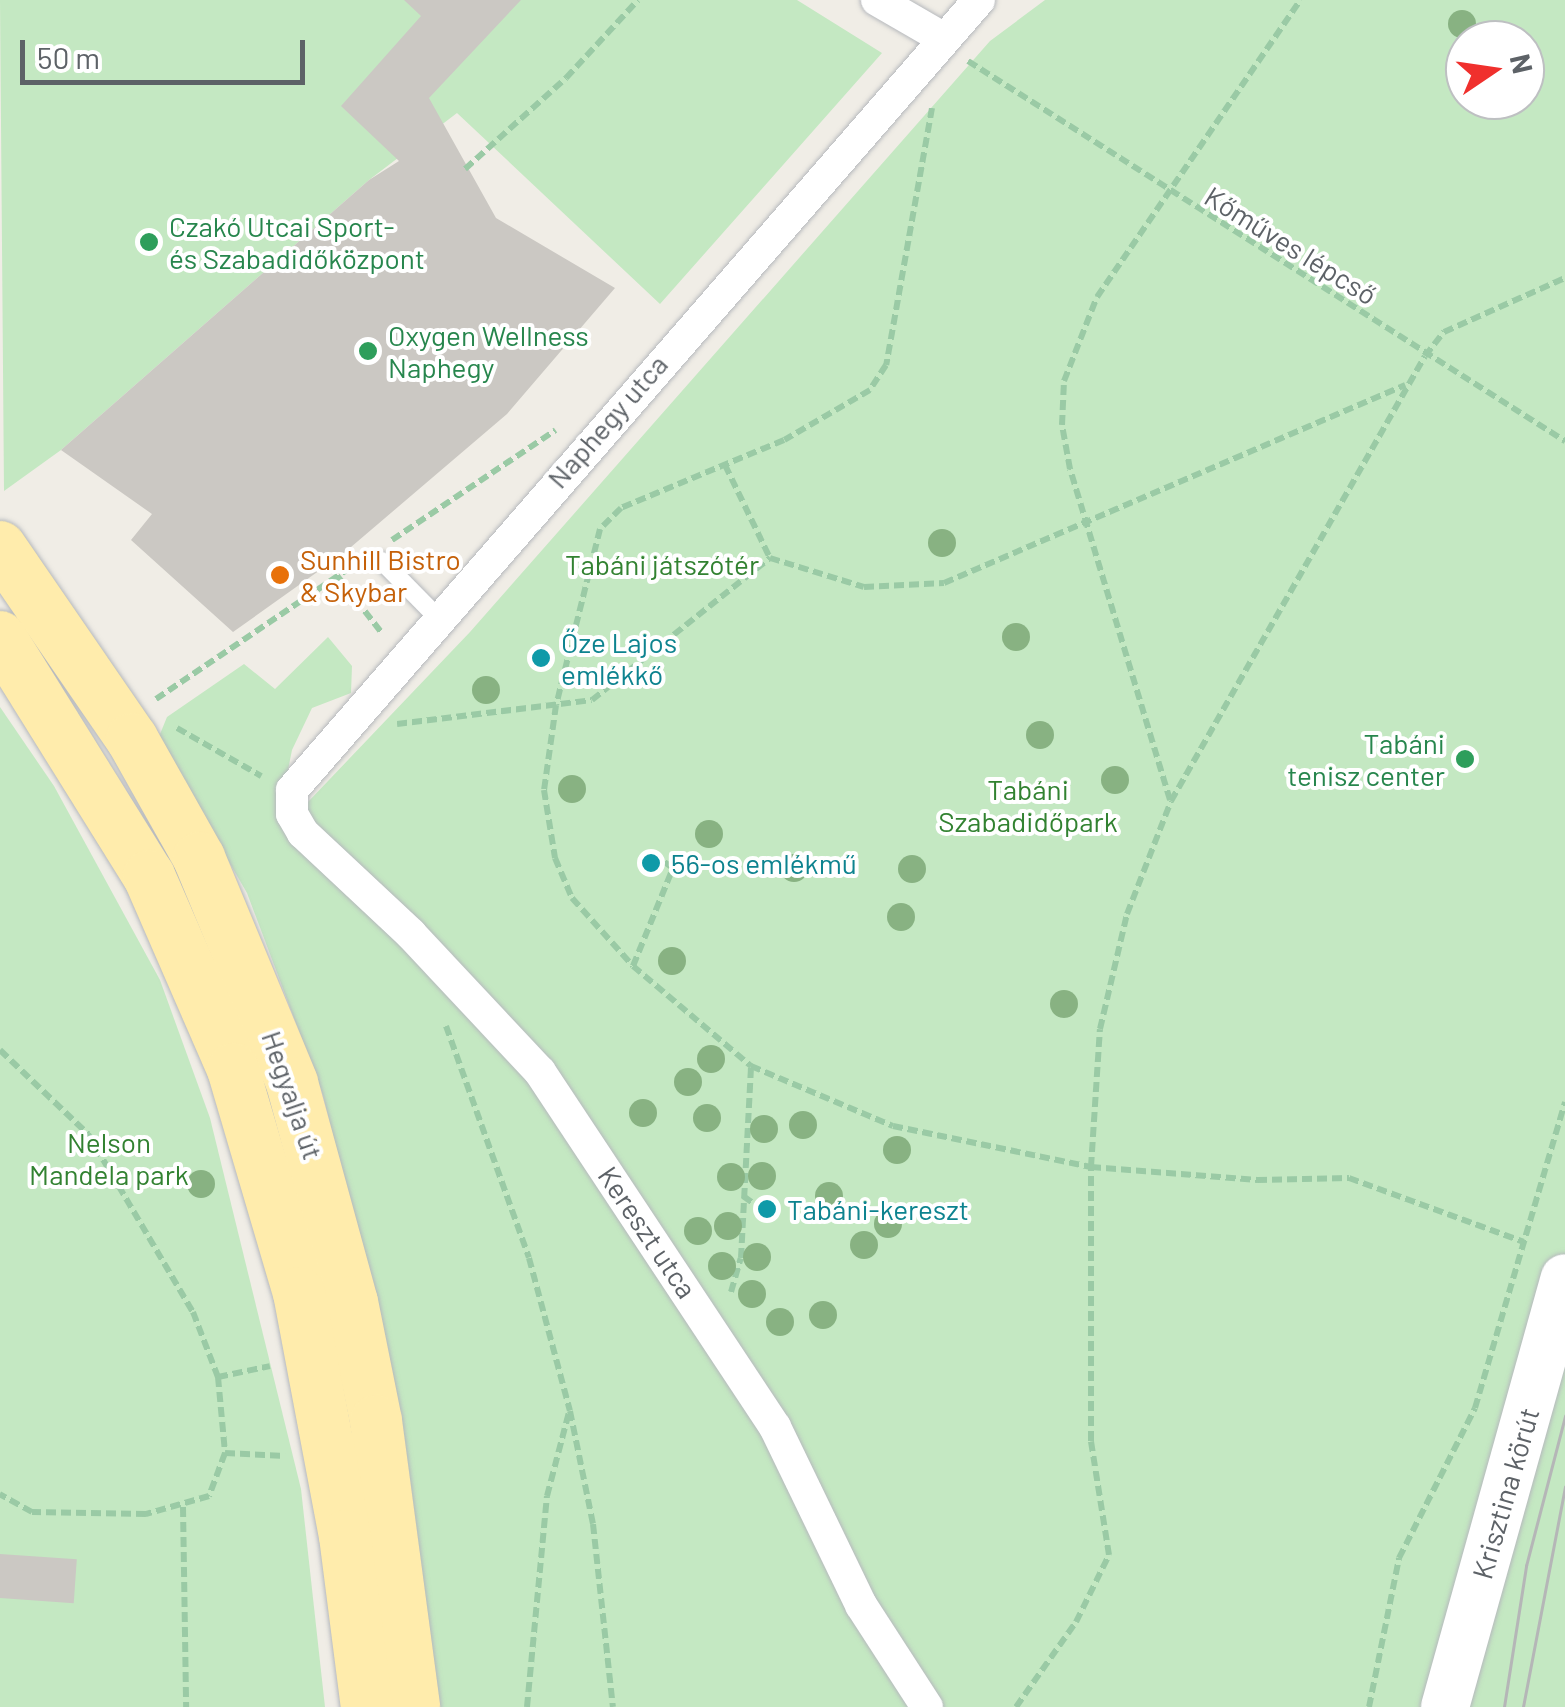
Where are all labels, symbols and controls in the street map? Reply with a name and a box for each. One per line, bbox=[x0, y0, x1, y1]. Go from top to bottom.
scale bar bbox=[25, 20, 310, 82]
north arrow bbox=[1445, 20, 1545, 120]
text: 50 m bbox=[37, 39, 100, 75]
text: N bbox=[1504, 51, 1541, 77]
street label: Kőműves lépcső bbox=[1199, 179, 1383, 311]
place label: Czakó Utcai Sport- és Szabadidőközpont bbox=[169, 209, 425, 275]
marker: Czakó Utcai Sport- és Szabadidőközpont bbox=[138, 231, 160, 253]
place label: Oxygen Wellness Naphegy bbox=[388, 318, 589, 384]
marker: Oxygen Wellness Naphegy bbox=[357, 340, 379, 362]
street label: Naphegy utca bbox=[540, 347, 674, 495]
place label: Sunhill Bistro & Skybar bbox=[300, 542, 461, 608]
park label: Tabáni játszótér bbox=[565, 547, 759, 581]
marker: Sunhill Bistro & Skybar bbox=[269, 564, 291, 586]
place label: Őze Lajos emlékkő bbox=[561, 625, 677, 691]
marker: Őze Lajos emlékkő bbox=[530, 647, 552, 669]
place label: Tabáni tenisz center bbox=[1287, 726, 1445, 792]
marker: Tabáni tenisz center bbox=[1454, 748, 1476, 770]
park label: Tabáni Szabadidőpark bbox=[938, 772, 1118, 838]
place label: 56-os emlékmű bbox=[671, 846, 857, 880]
marker: 56-os emlékmű bbox=[640, 852, 662, 874]
street label: Hegyalja út bbox=[255, 1026, 331, 1164]
park label: Nelson Mandela park bbox=[29, 1125, 189, 1191]
street label: Kereszt utca bbox=[592, 1160, 704, 1304]
place label: Tabáni-kereszt bbox=[787, 1192, 969, 1226]
marker: Tabáni-kereszt bbox=[756, 1198, 778, 1220]
street label: Krisztina körút bbox=[1465, 1403, 1545, 1583]

